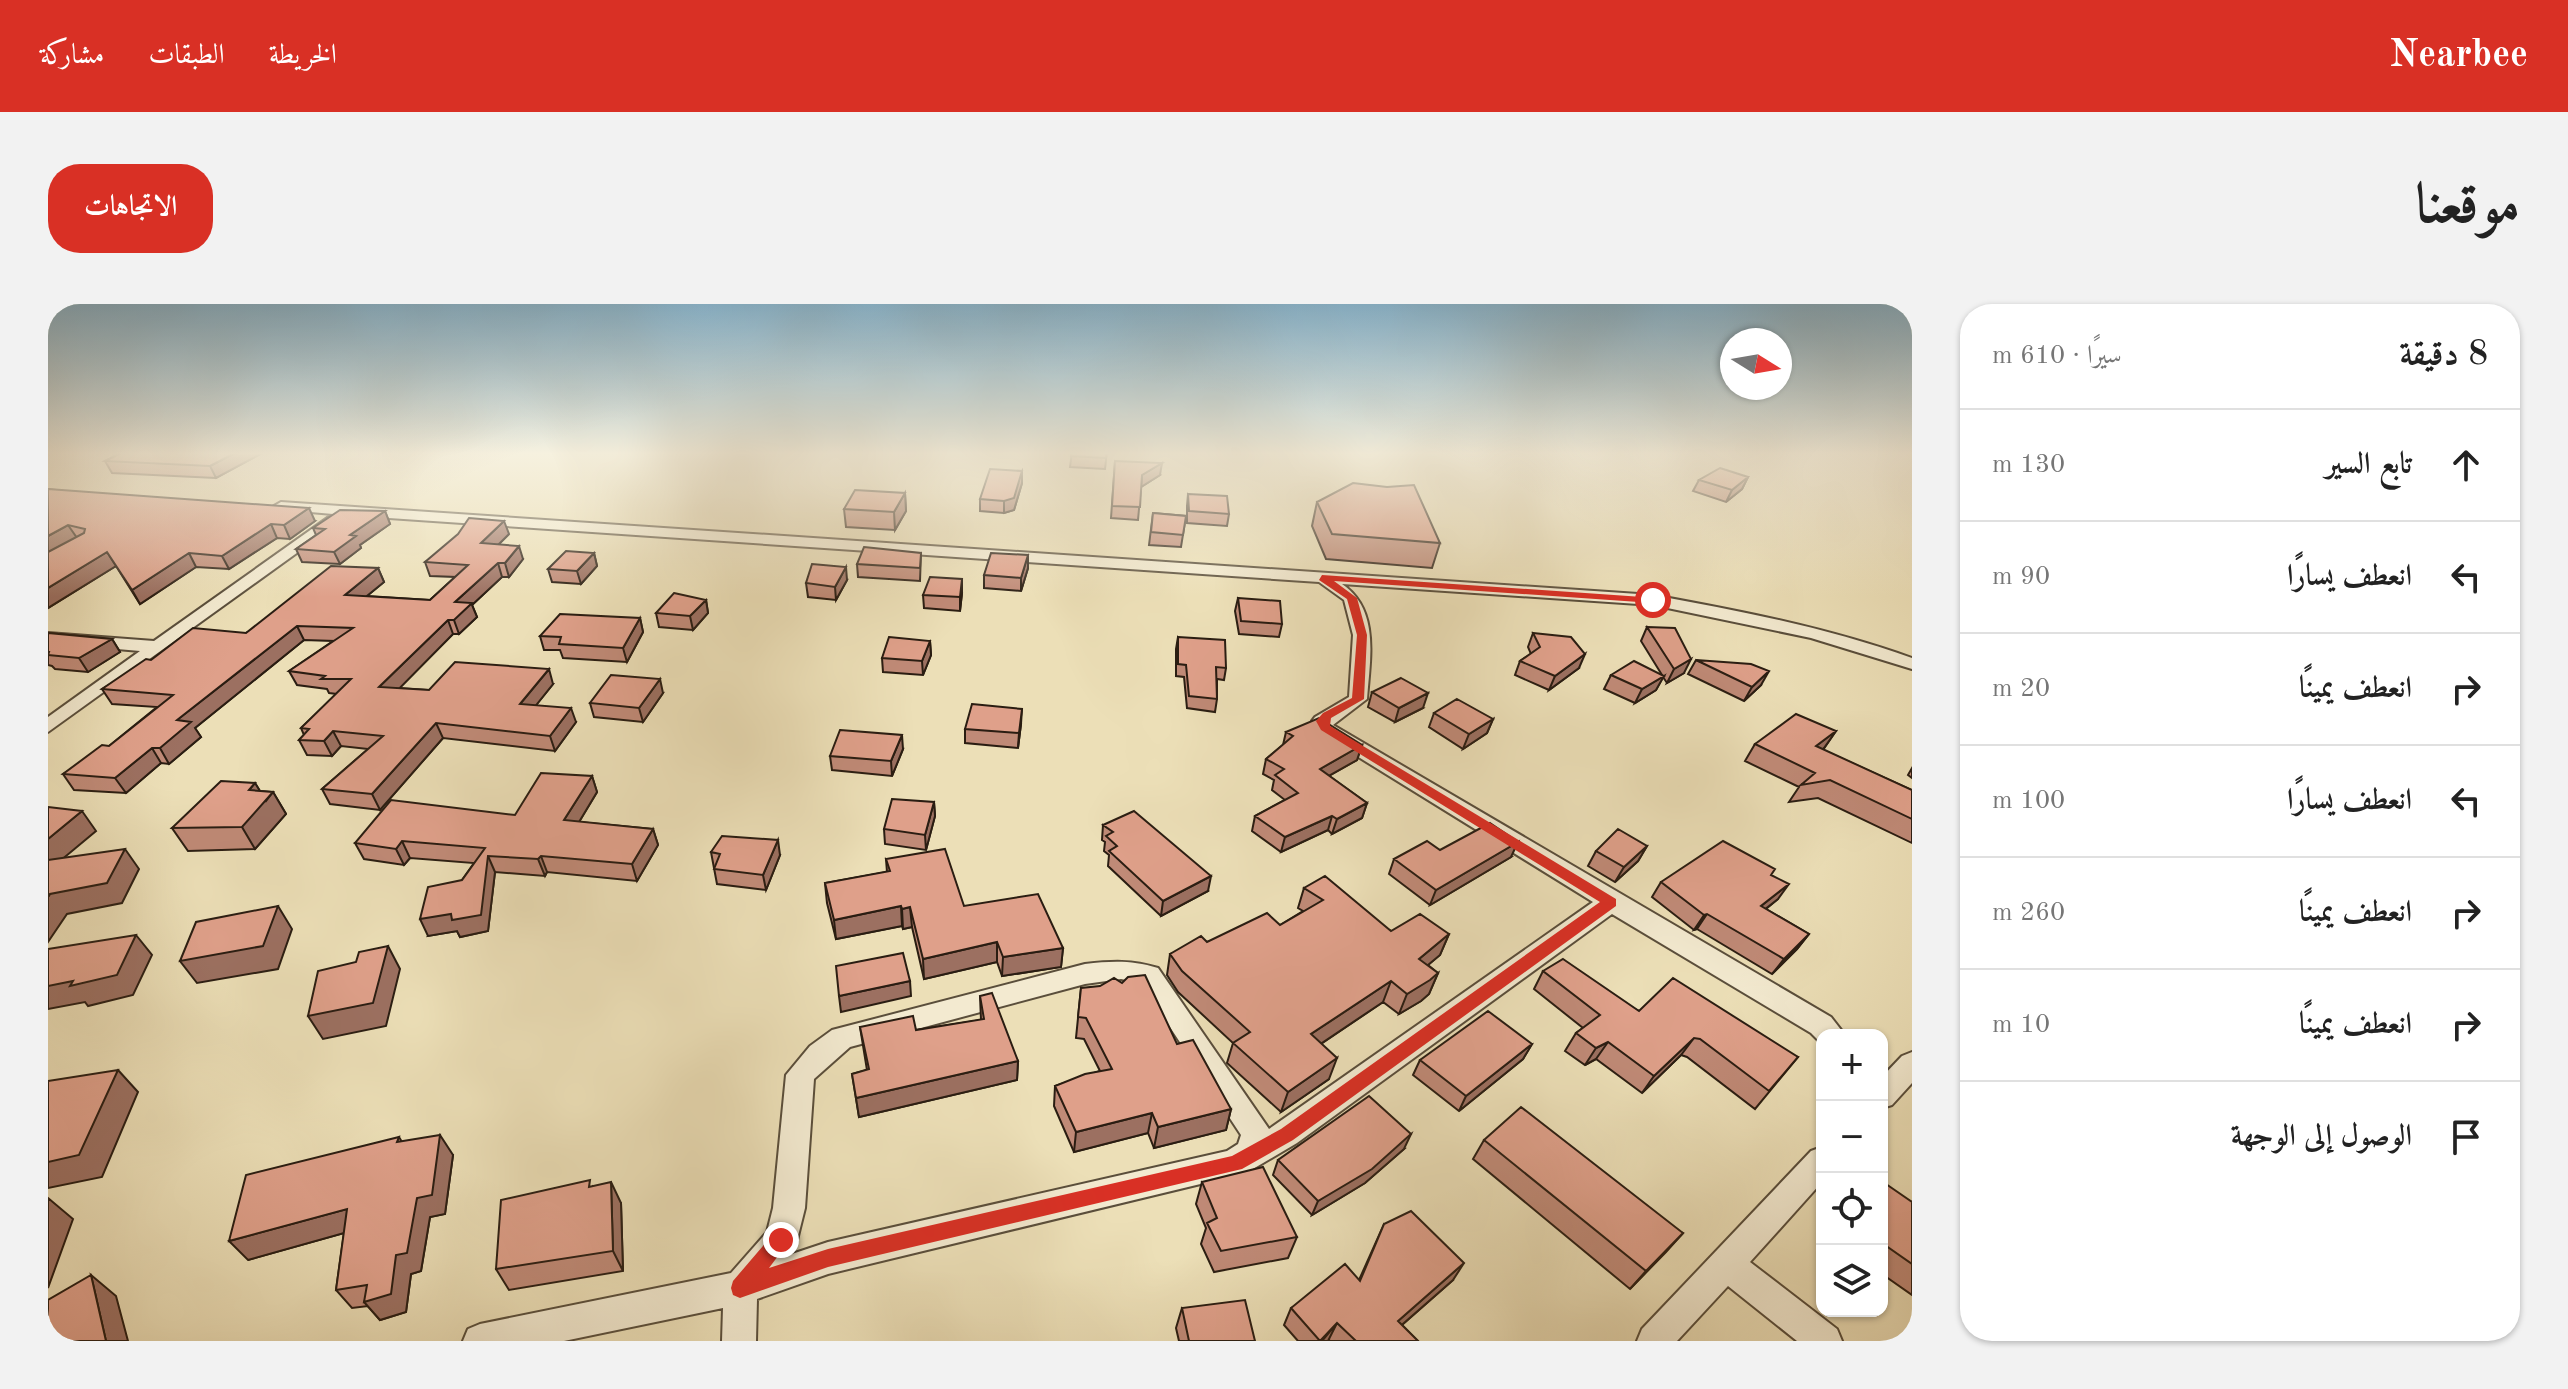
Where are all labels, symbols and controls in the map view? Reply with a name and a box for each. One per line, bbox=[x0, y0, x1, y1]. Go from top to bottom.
text: Nearbee bbox=[2389, 37, 2528, 75]
text: مشاركة bbox=[40, 42, 104, 70]
text: الطبقات bbox=[148, 42, 225, 70]
text: الخريطة bbox=[269, 42, 337, 70]
button: الاتجاهات bbox=[48, 164, 213, 253]
text: موقعنا bbox=[2415, 179, 2520, 235]
north arrow bbox=[1720, 328, 1792, 400]
text: 8 دقيقة bbox=[2399, 338, 2488, 372]
text: سيرًا · 610 m bbox=[1992, 343, 2122, 369]
icon: ahead bbox=[2444, 443, 2488, 487]
text: تابع السير bbox=[2325, 450, 2412, 480]
text: 130 m bbox=[1992, 452, 2065, 478]
icon: left bbox=[2444, 555, 2488, 599]
text: انعطف يسارًا bbox=[2287, 562, 2412, 592]
text: 90 m bbox=[1992, 564, 2050, 590]
route start bbox=[1635, 582, 1671, 618]
icon: right bbox=[2444, 667, 2488, 711]
text: انعطف يمينًا bbox=[2299, 674, 2412, 704]
text: 20 m bbox=[1992, 676, 2050, 702]
icon: left bbox=[2444, 779, 2488, 823]
text: انعطف يسارًا bbox=[2287, 786, 2412, 816]
text: 100 m bbox=[1992, 788, 2065, 814]
icon: right bbox=[2444, 891, 2488, 935]
text: انعطف يمينًا bbox=[2299, 898, 2412, 928]
text: 260 m bbox=[1992, 900, 2065, 926]
icon: right bbox=[2444, 1003, 2488, 1047]
text: انعطف يمينًا bbox=[2299, 1010, 2412, 1040]
text: 10 m bbox=[1992, 1012, 2050, 1038]
map controls bbox=[1816, 1029, 1888, 1317]
button: + bbox=[1816, 1029, 1888, 1101]
button: − bbox=[1816, 1101, 1888, 1173]
icon: arrive bbox=[2444, 1115, 2488, 1159]
text: الوصول إلى الوجهة bbox=[2231, 1122, 2412, 1152]
button: locate bbox=[1816, 1173, 1888, 1245]
route end bbox=[763, 1222, 799, 1258]
button: layers bbox=[1816, 1245, 1888, 1317]

